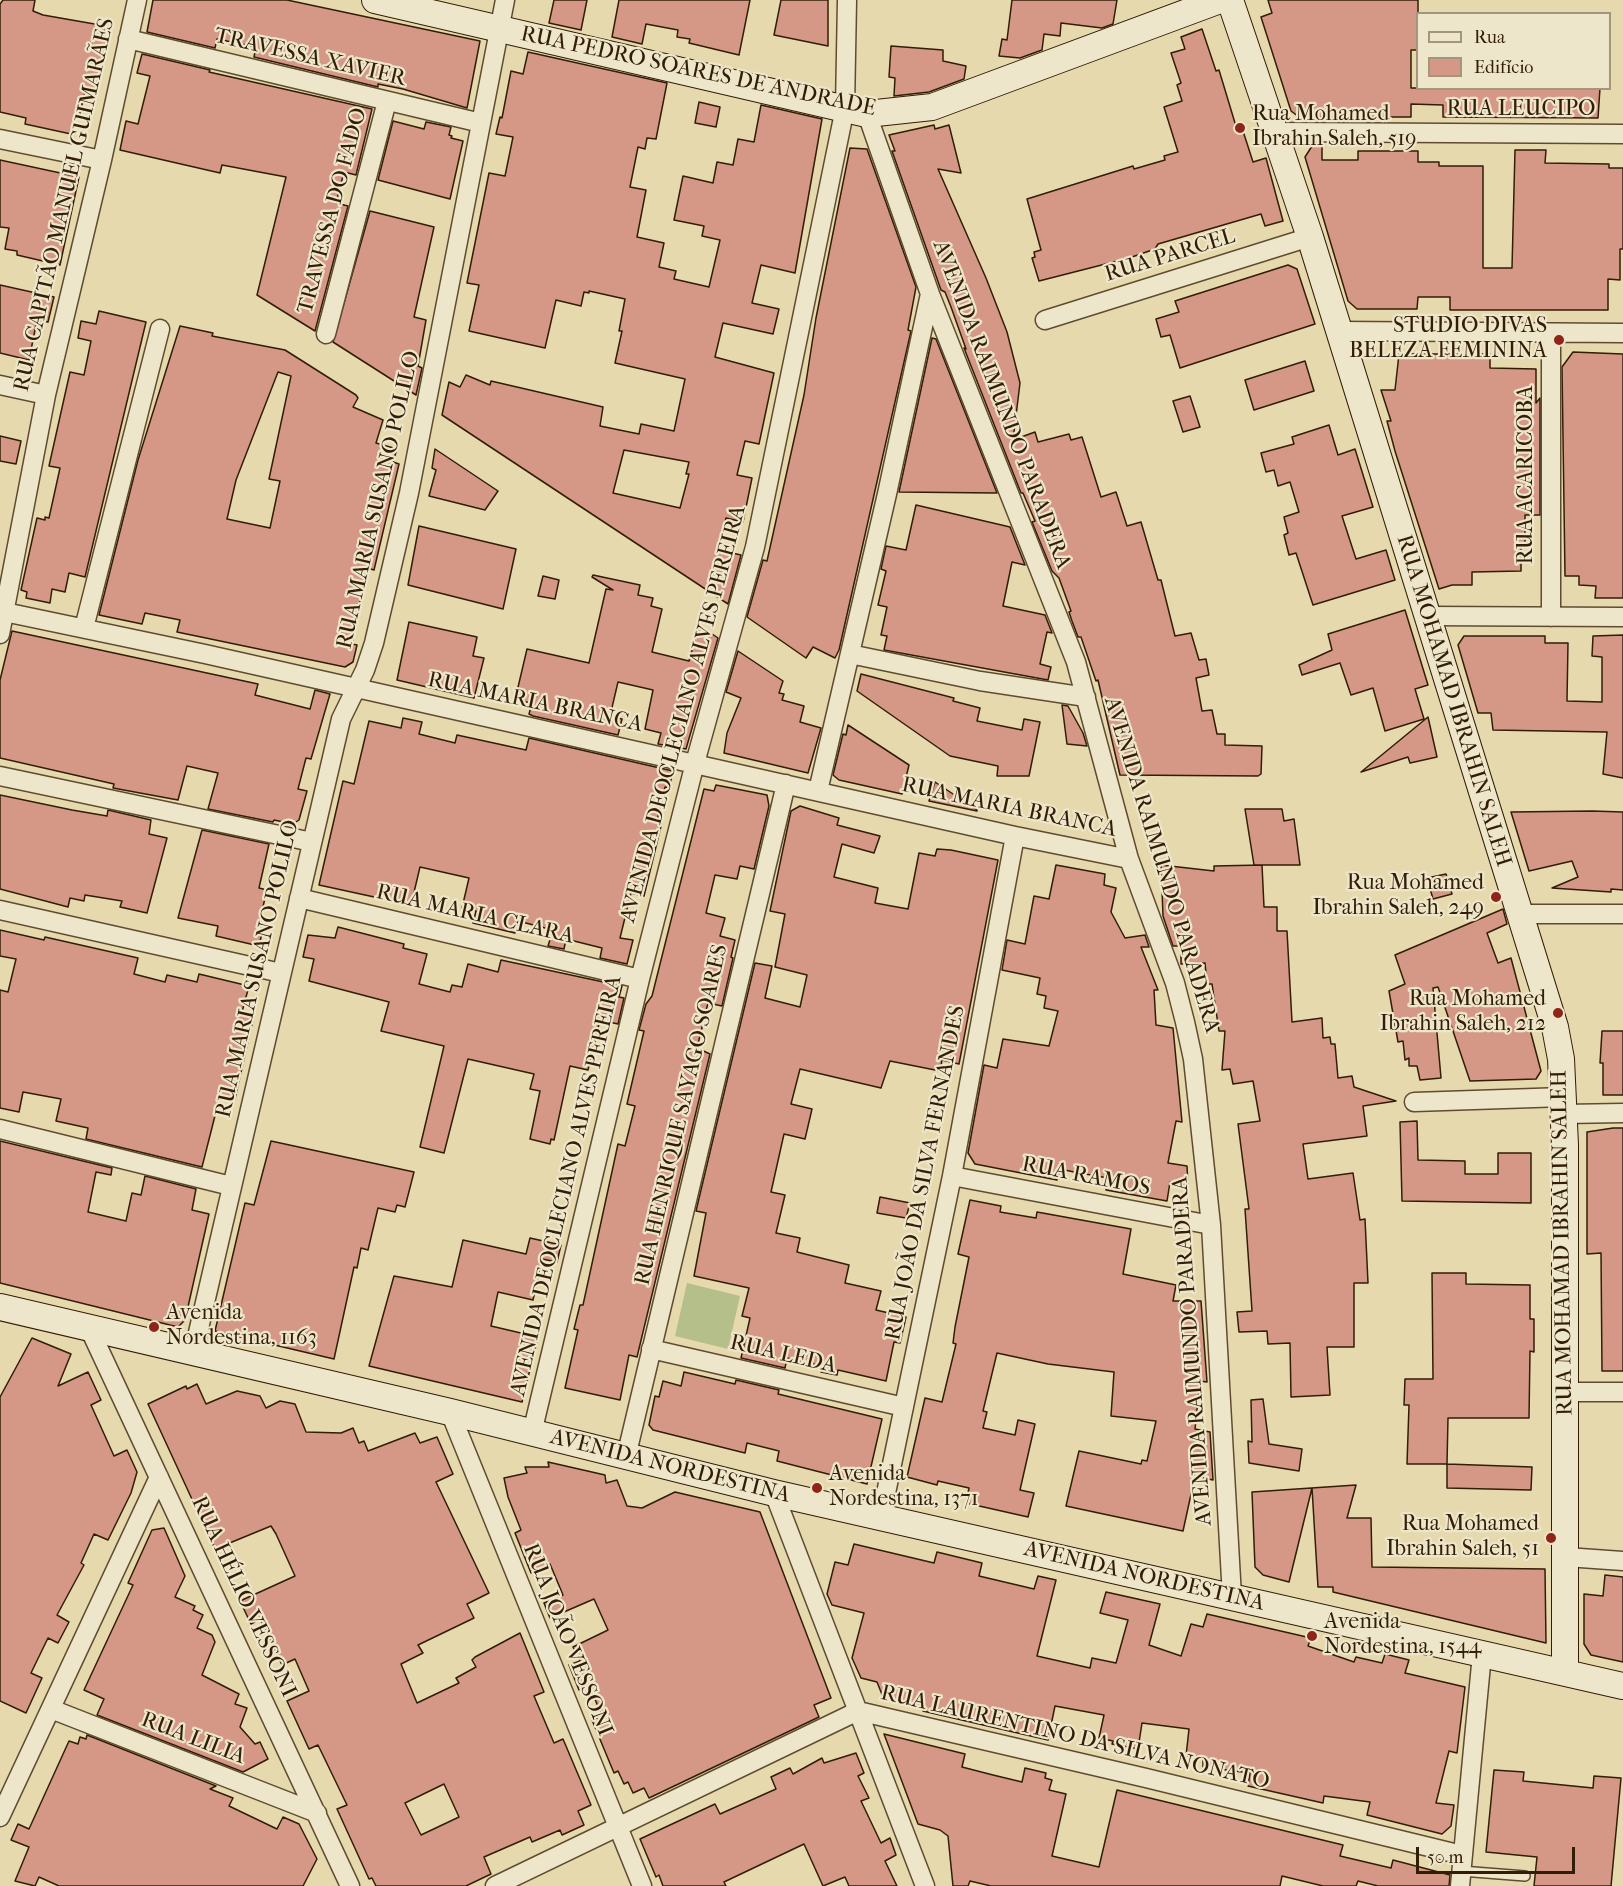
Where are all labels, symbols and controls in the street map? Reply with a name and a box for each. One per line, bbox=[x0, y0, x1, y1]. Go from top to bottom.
legend bbox=[1416, 12, 1611, 90]
street label: RUA CAPITÃO MANUEL GUIMARÃES bbox=[9, 16, 121, 394]
street label: RUA PEDRO SOARES DE ANDRADE bbox=[518, 21, 878, 123]
street label: TRAVESSA XAVIER bbox=[212, 23, 408, 93]
text: Rua bbox=[1474, 27, 1505, 48]
text: Edifício bbox=[1474, 57, 1533, 78]
street label: RUA LEUCIPO bbox=[1447, 97, 1595, 123]
place label: Rua Mohamed Ibrahin Saleh, 519 bbox=[1252, 102, 1417, 154]
street label: TRAVESSA DO FADO bbox=[293, 105, 373, 317]
marker: Rua Mohamed Ibrahin Saleh, 519 bbox=[1233, 121, 1247, 135]
street label: RUA PARCEL bbox=[1102, 224, 1238, 288]
street label: AVENIDA RAIMUNDO PARADERA bbox=[926, 237, 1076, 573]
place label: STUDIO DIVAS BELEZA FEMININA bbox=[1349, 314, 1547, 366]
marker: STUDIO DIVAS BELEZA FEMININA bbox=[1552, 333, 1566, 347]
street label: RUA MARIA SUSANO POLILO bbox=[332, 349, 426, 651]
street label: RUA ACARICOBA bbox=[1514, 386, 1540, 564]
street label: AVENIDA DEOCLECIANO ALVES PEREIRA bbox=[616, 503, 752, 925]
street label: RUA MOHAMAD IBRAHIN SALEH bbox=[1390, 532, 1516, 870]
street label: RUA MARIA BRANCA bbox=[425, 667, 645, 739]
street label: AVENIDA RAIMUNDO PARADERA bbox=[1097, 694, 1225, 1036]
street label: RUA MARIA BRANCA bbox=[899, 772, 1119, 844]
street label: RUA MARIA SUSANO POLILO bbox=[211, 818, 305, 1120]
place label: Rua Mohamed Ibrahin Saleh, 249 bbox=[1312, 871, 1484, 922]
street label: RUA MARIA CLARA bbox=[374, 879, 576, 951]
marker: Rua Mohamed Ibrahin Saleh, 249 bbox=[1489, 890, 1503, 904]
street label: RUA HENRIQUE SAYAGO SOARES bbox=[630, 942, 734, 1288]
street label: AVENIDA DEOCLECIANO ALVES PEREIRA bbox=[506, 973, 628, 1399]
place label: Rua Mohamed Ibrahin Saleh, 212 bbox=[1380, 987, 1546, 1038]
street label: RUA JOÃO DA SILVA FERNANDES bbox=[881, 1003, 971, 1343]
marker: Rua Mohamed Ibrahin Saleh, 212 bbox=[1551, 1006, 1565, 1020]
street label: RUA MOHAMAD IBRAHIN SALEH bbox=[1547, 1070, 1579, 1416]
street label: RUA RAMOS bbox=[1020, 1152, 1152, 1202]
street label: AVENIDA RAIMUNDO PARADERA bbox=[1168, 1176, 1218, 1526]
place label: Avenida Nordestina, 1163 bbox=[166, 1301, 317, 1352]
marker: Avenida Nordestina, 1163 bbox=[147, 1320, 161, 1334]
street label: RUA LEDA bbox=[727, 1330, 839, 1380]
street label: AVENIDA NORDESTINA bbox=[547, 1424, 793, 1510]
place label: Avenida Nordestina, 1371 bbox=[829, 1462, 978, 1514]
marker: Avenida Nordestina, 1371 bbox=[810, 1481, 824, 1495]
street label: RUA HÉLIO VESSONI bbox=[185, 1492, 301, 1702]
place label: Rua Mohamed Ibrahin Saleh, 51 bbox=[1386, 1512, 1539, 1564]
marker: Rua Mohamed Ibrahin Saleh, 51 bbox=[1544, 1531, 1558, 1545]
street label: AVENIDA NORDESTINA bbox=[1021, 1536, 1267, 1618]
street label: RUA JOÃO VESSONI bbox=[516, 1540, 618, 1740]
place label: Avenida Nordestina, 1544 bbox=[1324, 1610, 1482, 1662]
marker: Avenida Nordestina, 1544 bbox=[1305, 1629, 1319, 1643]
street label: RUA LAURENTINO DA SILVA NONATO bbox=[878, 1680, 1272, 1796]
street label: RUA LILIA bbox=[137, 1707, 249, 1771]
scale bar bbox=[1419, 1835, 1578, 1873]
text: 50 m bbox=[1427, 1847, 1463, 1868]

